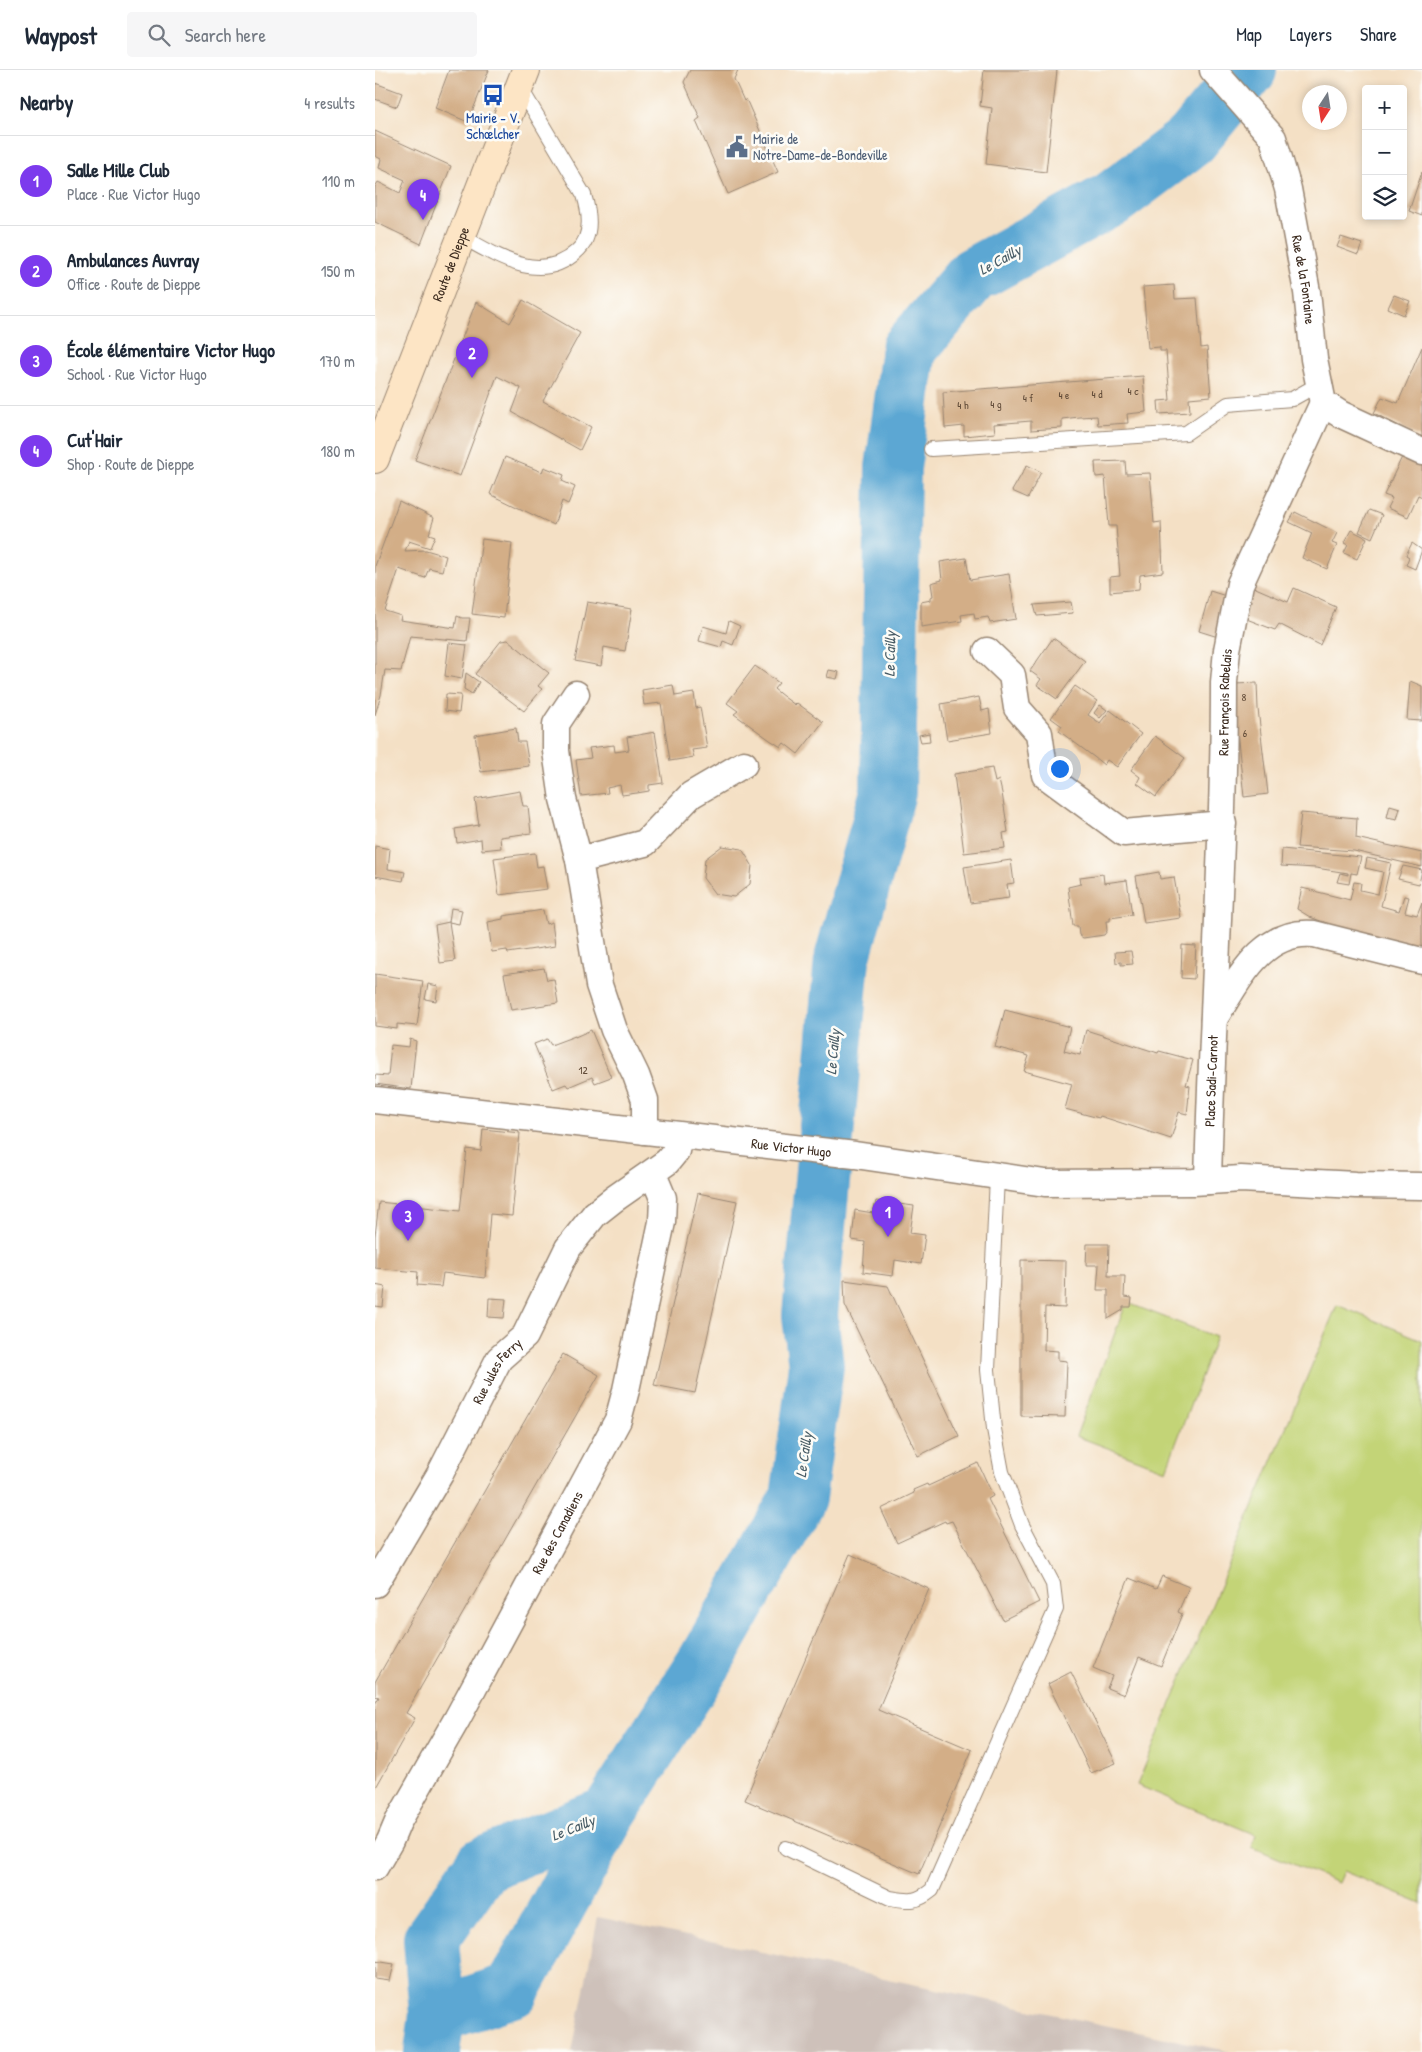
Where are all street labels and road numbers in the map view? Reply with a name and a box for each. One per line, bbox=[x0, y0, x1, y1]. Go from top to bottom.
street label: Route de Dieppe bbox=[427, 224, 473, 304]
street label: Rue de la Fontaine bbox=[1288, 233, 1320, 326]
street label: Rue François Rabelais bbox=[1213, 648, 1236, 756]
street label: Place Sadi-Carnot bbox=[1200, 1035, 1222, 1127]
street label: Rue Victor Hugo bbox=[750, 1133, 833, 1162]
street label: Rue Jules Ferry bbox=[467, 1333, 526, 1407]
street label: Rue des Canadiens bbox=[527, 1488, 587, 1577]

